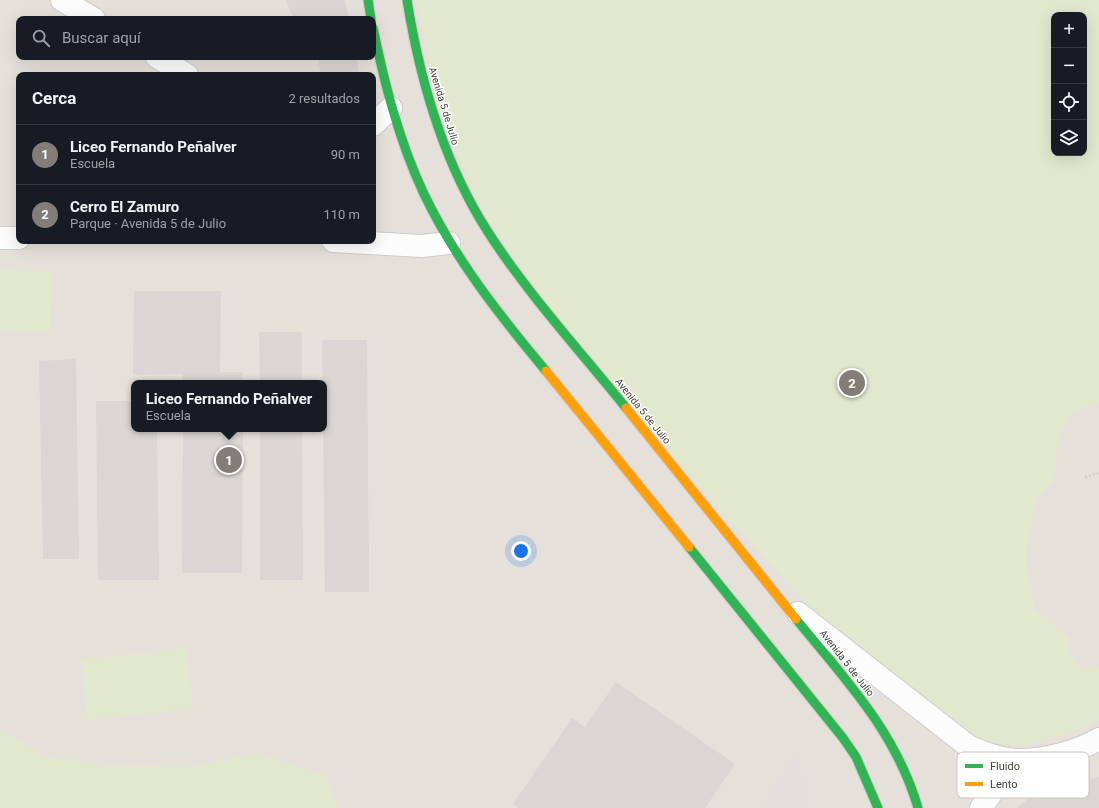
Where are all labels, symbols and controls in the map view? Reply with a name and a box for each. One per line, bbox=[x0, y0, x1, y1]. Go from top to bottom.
map controls bbox=[1051, 12, 1087, 156]
button: + bbox=[1051, 12, 1087, 48]
search box bbox=[16, 16, 376, 60]
icon: search bbox=[30, 27, 52, 49]
text: Buscar aquí bbox=[62, 29, 141, 47]
button: − bbox=[1051, 48, 1087, 84]
street label: Avenida 5 de Julio bbox=[427, 66, 461, 147]
button: locate bbox=[1051, 84, 1087, 120]
text: Cerca bbox=[32, 88, 76, 108]
text: 2 resultados bbox=[288, 91, 360, 106]
button: layers bbox=[1051, 120, 1087, 156]
text: Liceo Fernando Peñalver bbox=[70, 138, 237, 156]
text: 1 bbox=[41, 147, 49, 162]
text: 90 m bbox=[331, 147, 360, 162]
text: Escuela bbox=[70, 156, 115, 171]
text: Cerro El Zamuro bbox=[70, 198, 179, 216]
text: 2 bbox=[41, 207, 49, 222]
text: 110 m bbox=[323, 207, 360, 222]
text: Parque · Avenida 5 de Julio bbox=[70, 216, 226, 231]
pin: 2 bbox=[839, 368, 865, 398]
street label: Avenida 5 de Julio bbox=[613, 376, 673, 446]
popup bbox=[131, 380, 327, 432]
text: Liceo Fernando Peñalver bbox=[146, 390, 312, 408]
text: Escuela bbox=[146, 408, 191, 423]
pin: 1 bbox=[216, 445, 242, 475]
your location bbox=[511, 541, 531, 561]
street label: Avenida 5 de Julio bbox=[818, 628, 876, 699]
legend bbox=[957, 752, 1089, 798]
text: Fluido bbox=[990, 760, 1020, 773]
text: Lento bbox=[990, 778, 1018, 791]

